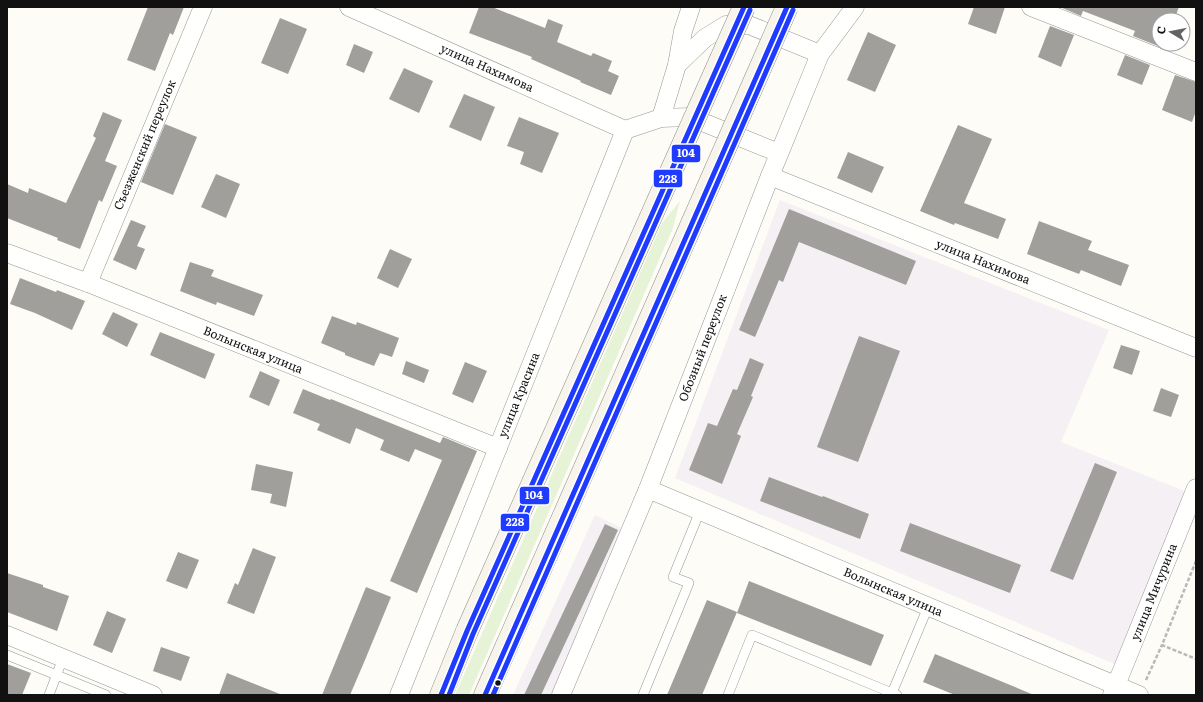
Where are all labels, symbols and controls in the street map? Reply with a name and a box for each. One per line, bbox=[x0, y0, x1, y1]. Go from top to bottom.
north arrow bbox=[1151, 12, 1191, 52]
text: С bbox=[1152, 25, 1169, 35]
street label: улица Нахимова bbox=[438, 38, 537, 96]
street label: Съезженский переулок bbox=[108, 77, 180, 213]
line badge: 104 bbox=[671, 144, 701, 163]
text: 104 bbox=[677, 144, 695, 160]
line badge: 228 bbox=[653, 169, 683, 188]
text: 228 bbox=[659, 170, 678, 186]
street label: улица Нахимова bbox=[934, 234, 1034, 288]
street label: Обозный переулок bbox=[673, 291, 731, 404]
street label: Волынская улица bbox=[201, 321, 307, 378]
street label: улица Красина bbox=[493, 349, 544, 440]
line badge: 104 bbox=[519, 486, 550, 505]
text: 104 bbox=[525, 486, 543, 502]
line badge: 228 bbox=[500, 513, 530, 532]
text: 228 bbox=[506, 513, 525, 529]
street label: улица Мичурина bbox=[1125, 540, 1181, 643]
street label: Волынская улица bbox=[841, 562, 946, 620]
unlabelled marker bbox=[493, 678, 503, 688]

